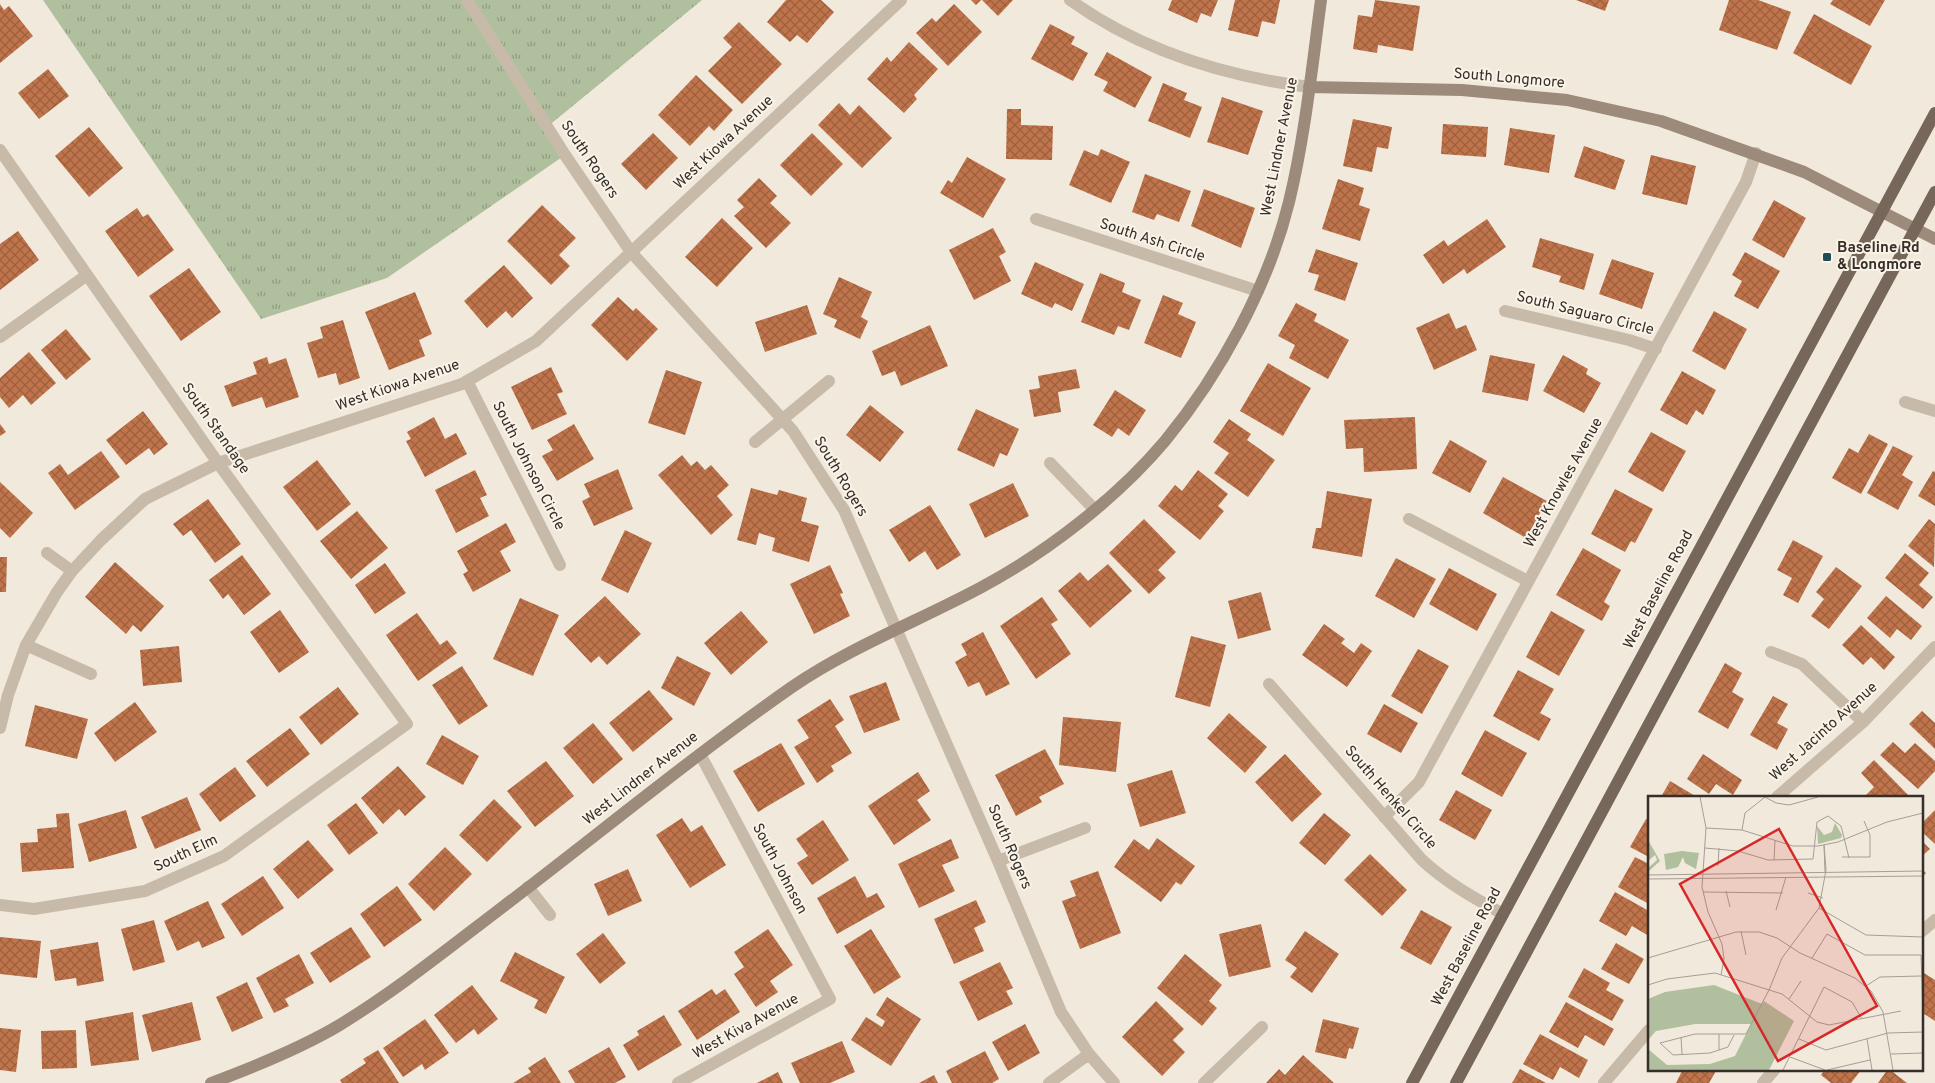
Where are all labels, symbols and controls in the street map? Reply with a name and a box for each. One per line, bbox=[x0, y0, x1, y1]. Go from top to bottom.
street label: South Longmore bbox=[1453, 65, 1565, 93]
street label: West Lindner Avenue bbox=[1257, 76, 1303, 218]
street label: West Kiowa Avenue bbox=[670, 92, 778, 194]
street label: South Rogers bbox=[556, 117, 622, 203]
street label: South Ash Circle bbox=[1097, 215, 1207, 267]
place label: Baseline Rd & Longmore bbox=[1837, 239, 1922, 275]
marker: Baseline Rd & Longmore bbox=[1821, 251, 1833, 263]
street label: South Saguaro Circle bbox=[1514, 288, 1656, 340]
street label: West Kiowa Avenue bbox=[334, 356, 462, 416]
street label: South Standage bbox=[177, 380, 253, 478]
street label: South Johnson Circle bbox=[487, 398, 569, 534]
street label: West Knowles Avenue bbox=[1520, 415, 1608, 551]
street label: South Rogers bbox=[809, 433, 871, 521]
street label: West Baseline Road bbox=[1620, 527, 1698, 653]
street label: West Jacinto Avenue bbox=[1766, 678, 1882, 786]
street label: West Lindner Avenue bbox=[579, 728, 703, 830]
street label: South Henkel Circle bbox=[1340, 742, 1440, 854]
inset map bbox=[1648, 796, 1922, 1070]
street label: South Rogers bbox=[983, 802, 1035, 892]
street label: South Johnson bbox=[747, 820, 811, 918]
street label: South Elm bbox=[151, 831, 221, 877]
street label: West Baseline Road bbox=[1428, 884, 1506, 1010]
street label: West Kiva Avenue bbox=[690, 990, 802, 1064]

